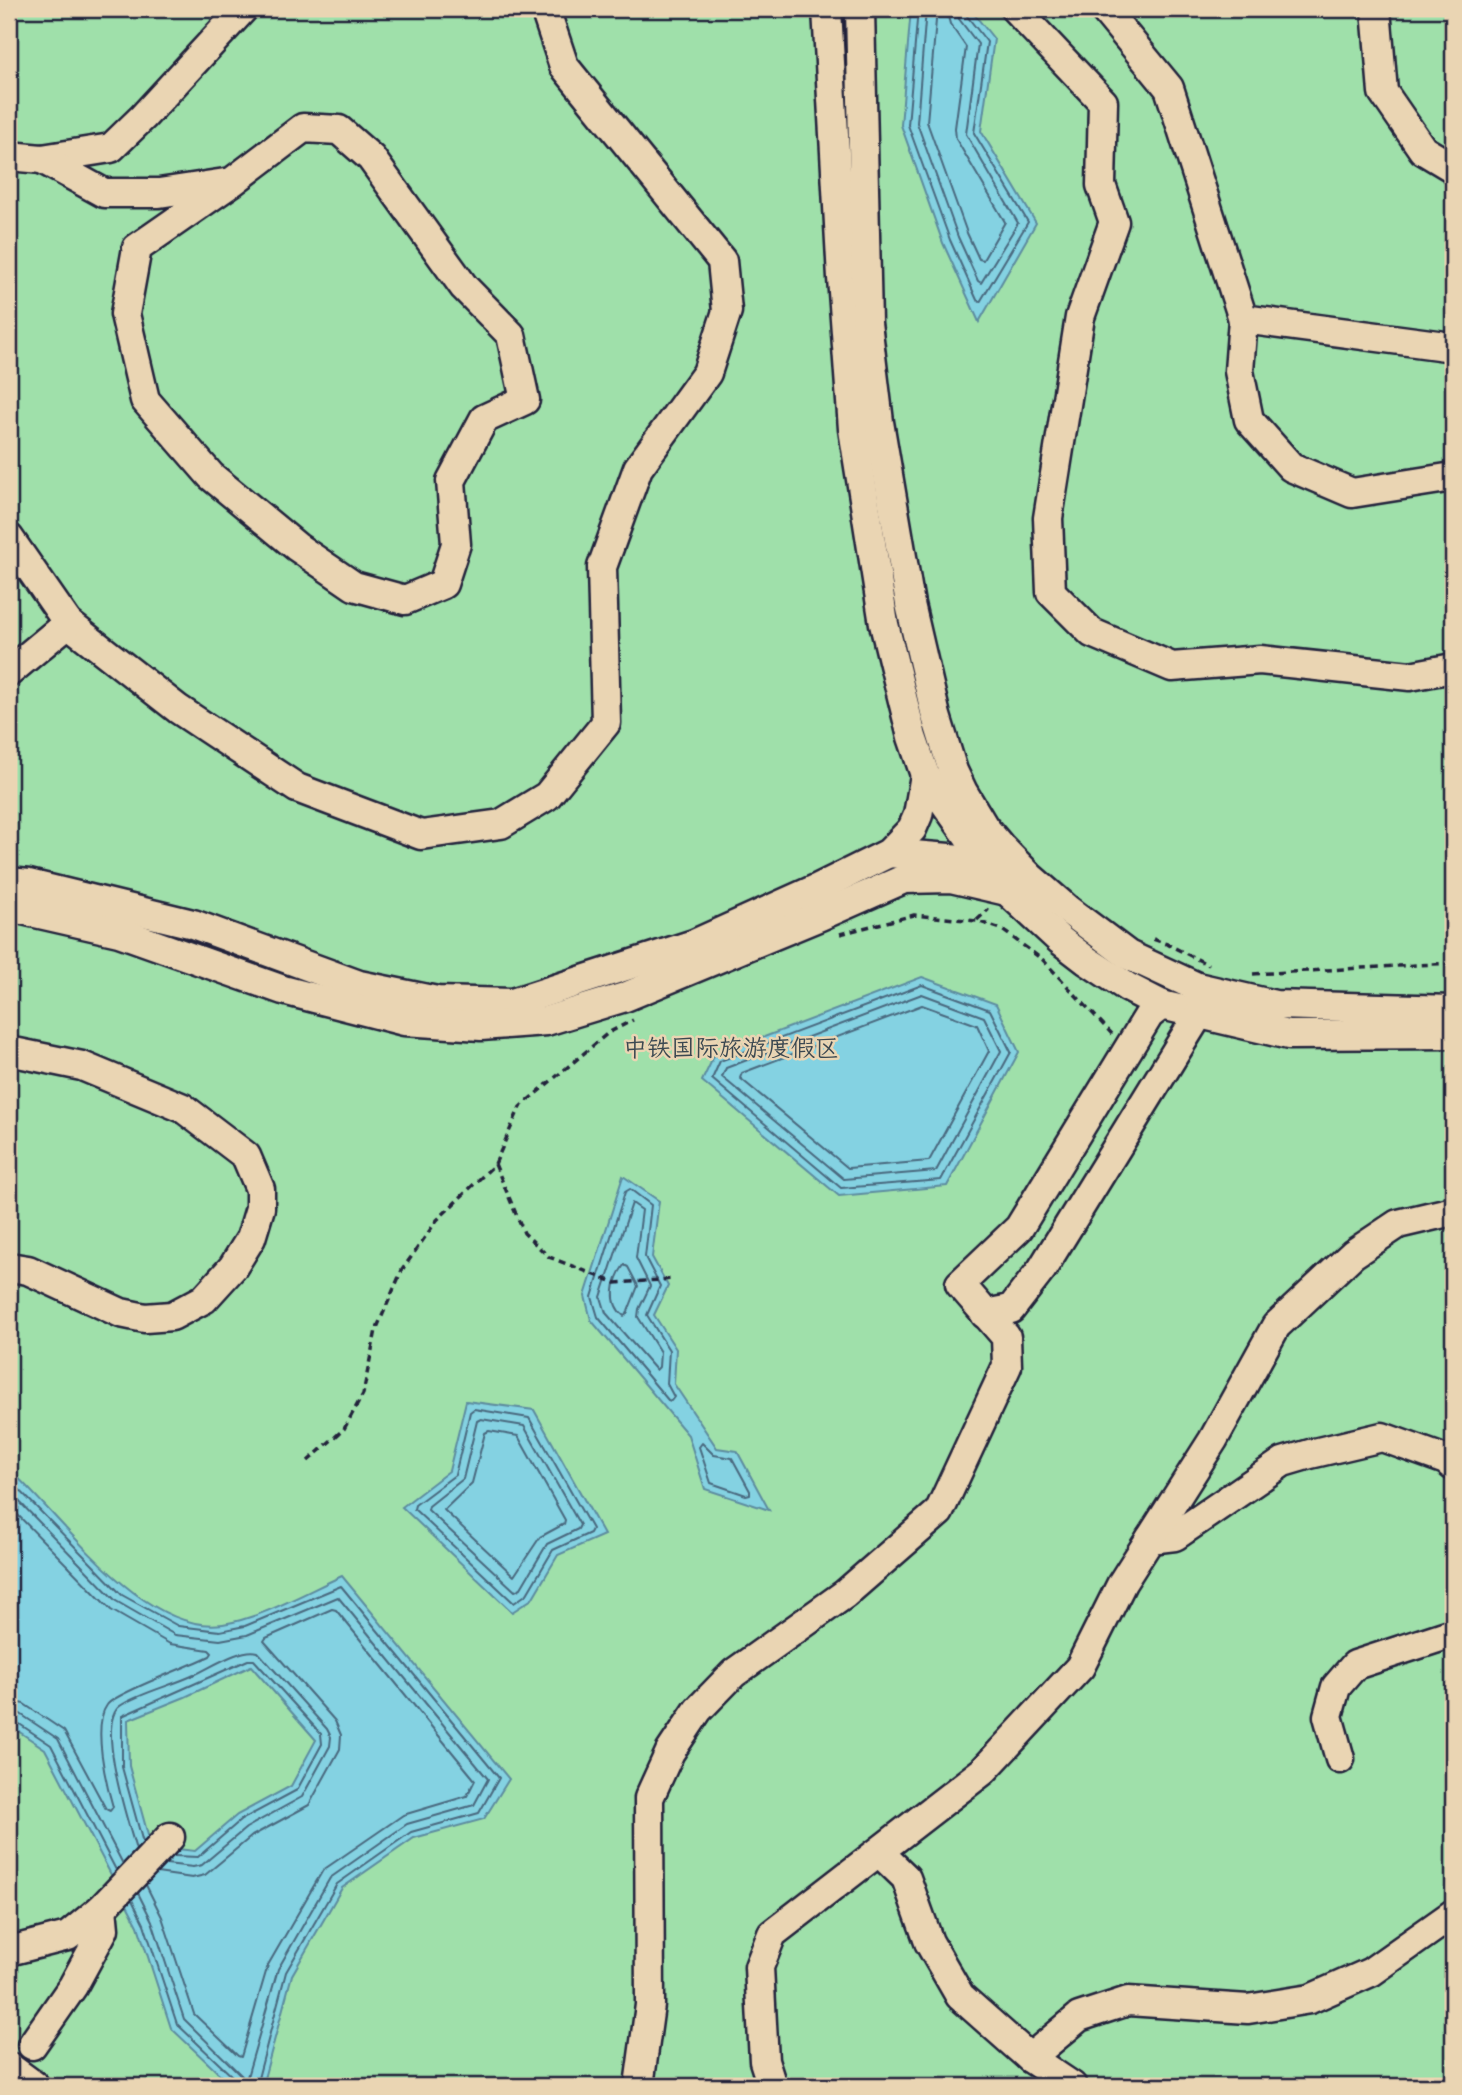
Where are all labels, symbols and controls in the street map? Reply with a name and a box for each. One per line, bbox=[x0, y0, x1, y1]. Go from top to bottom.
park label: 中铁国际旅游度假区 bbox=[623, 1027, 839, 1069]

